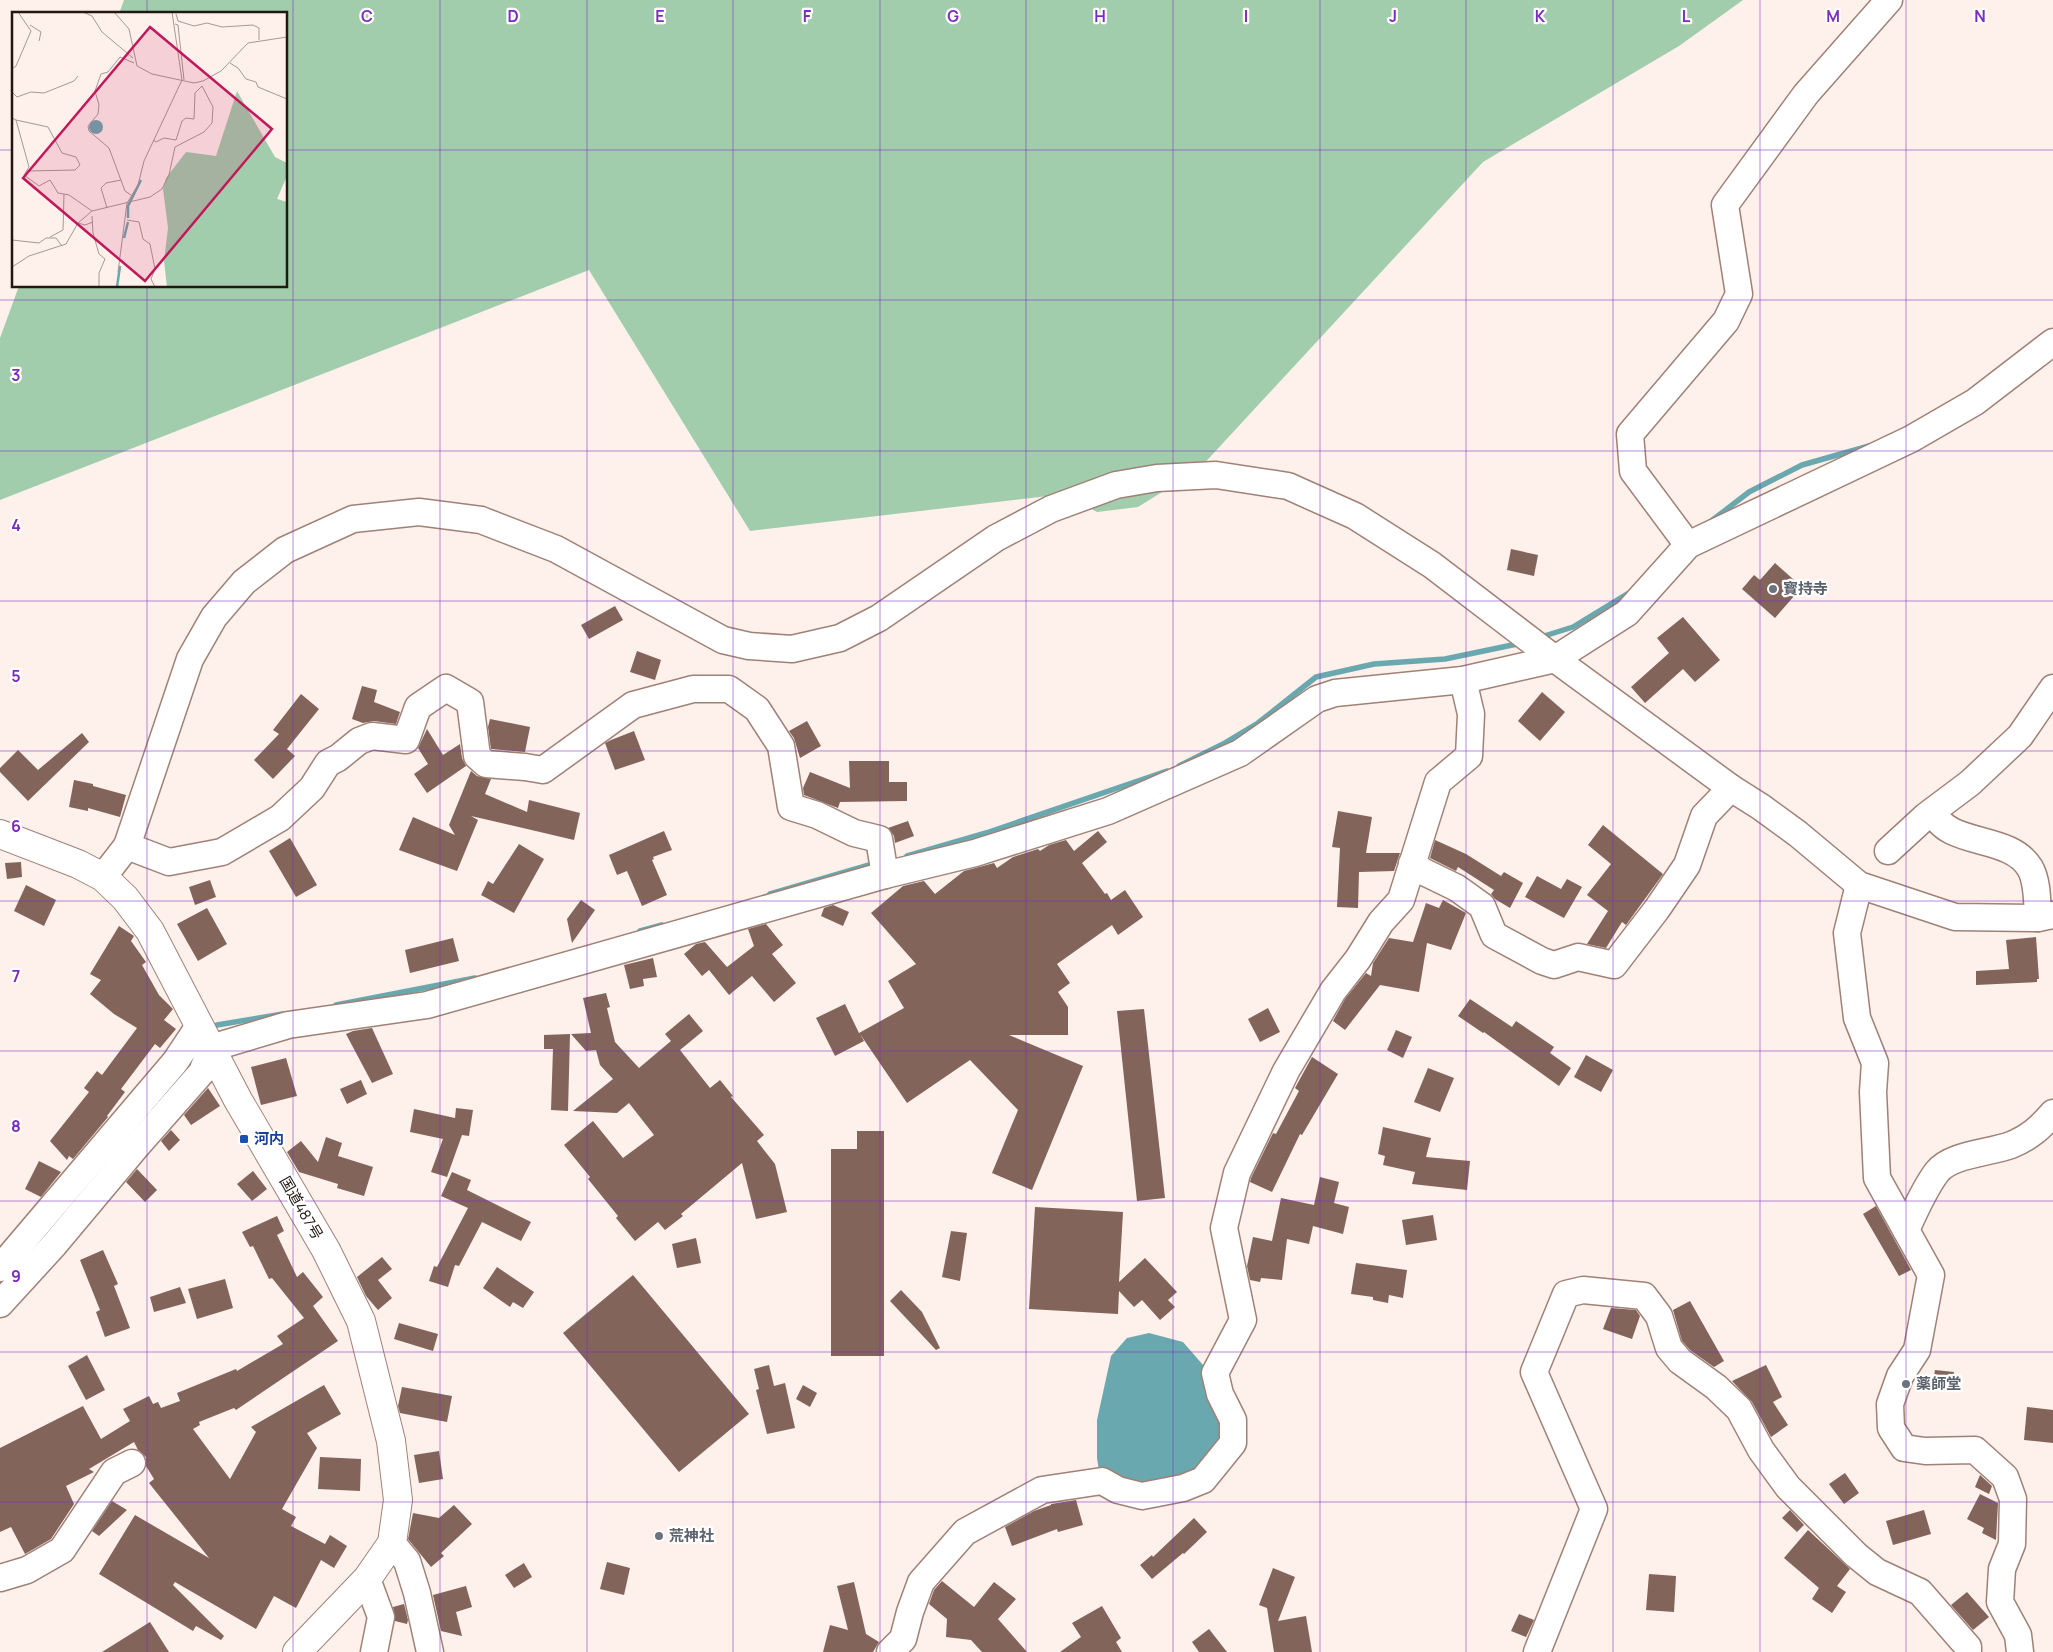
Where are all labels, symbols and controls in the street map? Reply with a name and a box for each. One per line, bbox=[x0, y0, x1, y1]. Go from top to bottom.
text: C bbox=[361, 5, 373, 27]
text: D bbox=[507, 5, 519, 27]
text: E bbox=[655, 5, 665, 27]
text: F bbox=[803, 5, 812, 27]
text: G bbox=[947, 5, 959, 27]
text: H bbox=[1094, 5, 1106, 27]
text: I bbox=[1244, 5, 1248, 27]
text: J bbox=[1389, 5, 1397, 27]
text: K bbox=[1535, 5, 1546, 27]
text: L bbox=[1682, 5, 1691, 27]
text: M bbox=[1826, 5, 1840, 27]
text: N bbox=[1974, 5, 1986, 27]
inset map bbox=[12, 12, 288, 288]
text: 3 bbox=[11, 364, 21, 386]
text: 4 bbox=[11, 514, 21, 536]
place label: 寳持寺 bbox=[1783, 578, 1828, 599]
marker: 寳持寺 bbox=[1767, 583, 1779, 595]
text: 5 bbox=[11, 665, 21, 687]
text: 6 bbox=[11, 815, 21, 837]
text: 7 bbox=[12, 965, 20, 987]
text: 8 bbox=[11, 1115, 21, 1137]
place label: 河内 bbox=[254, 1128, 284, 1149]
marker: 河内 bbox=[238, 1133, 250, 1145]
street label: 国道487号 bbox=[275, 1172, 328, 1243]
text: 9 bbox=[11, 1265, 21, 1287]
place label: 薬師堂 bbox=[1916, 1373, 1961, 1394]
marker: 薬師堂 bbox=[1900, 1378, 1912, 1390]
place label: 荒神社 bbox=[669, 1525, 714, 1546]
marker: 荒神社 bbox=[653, 1530, 665, 1542]

